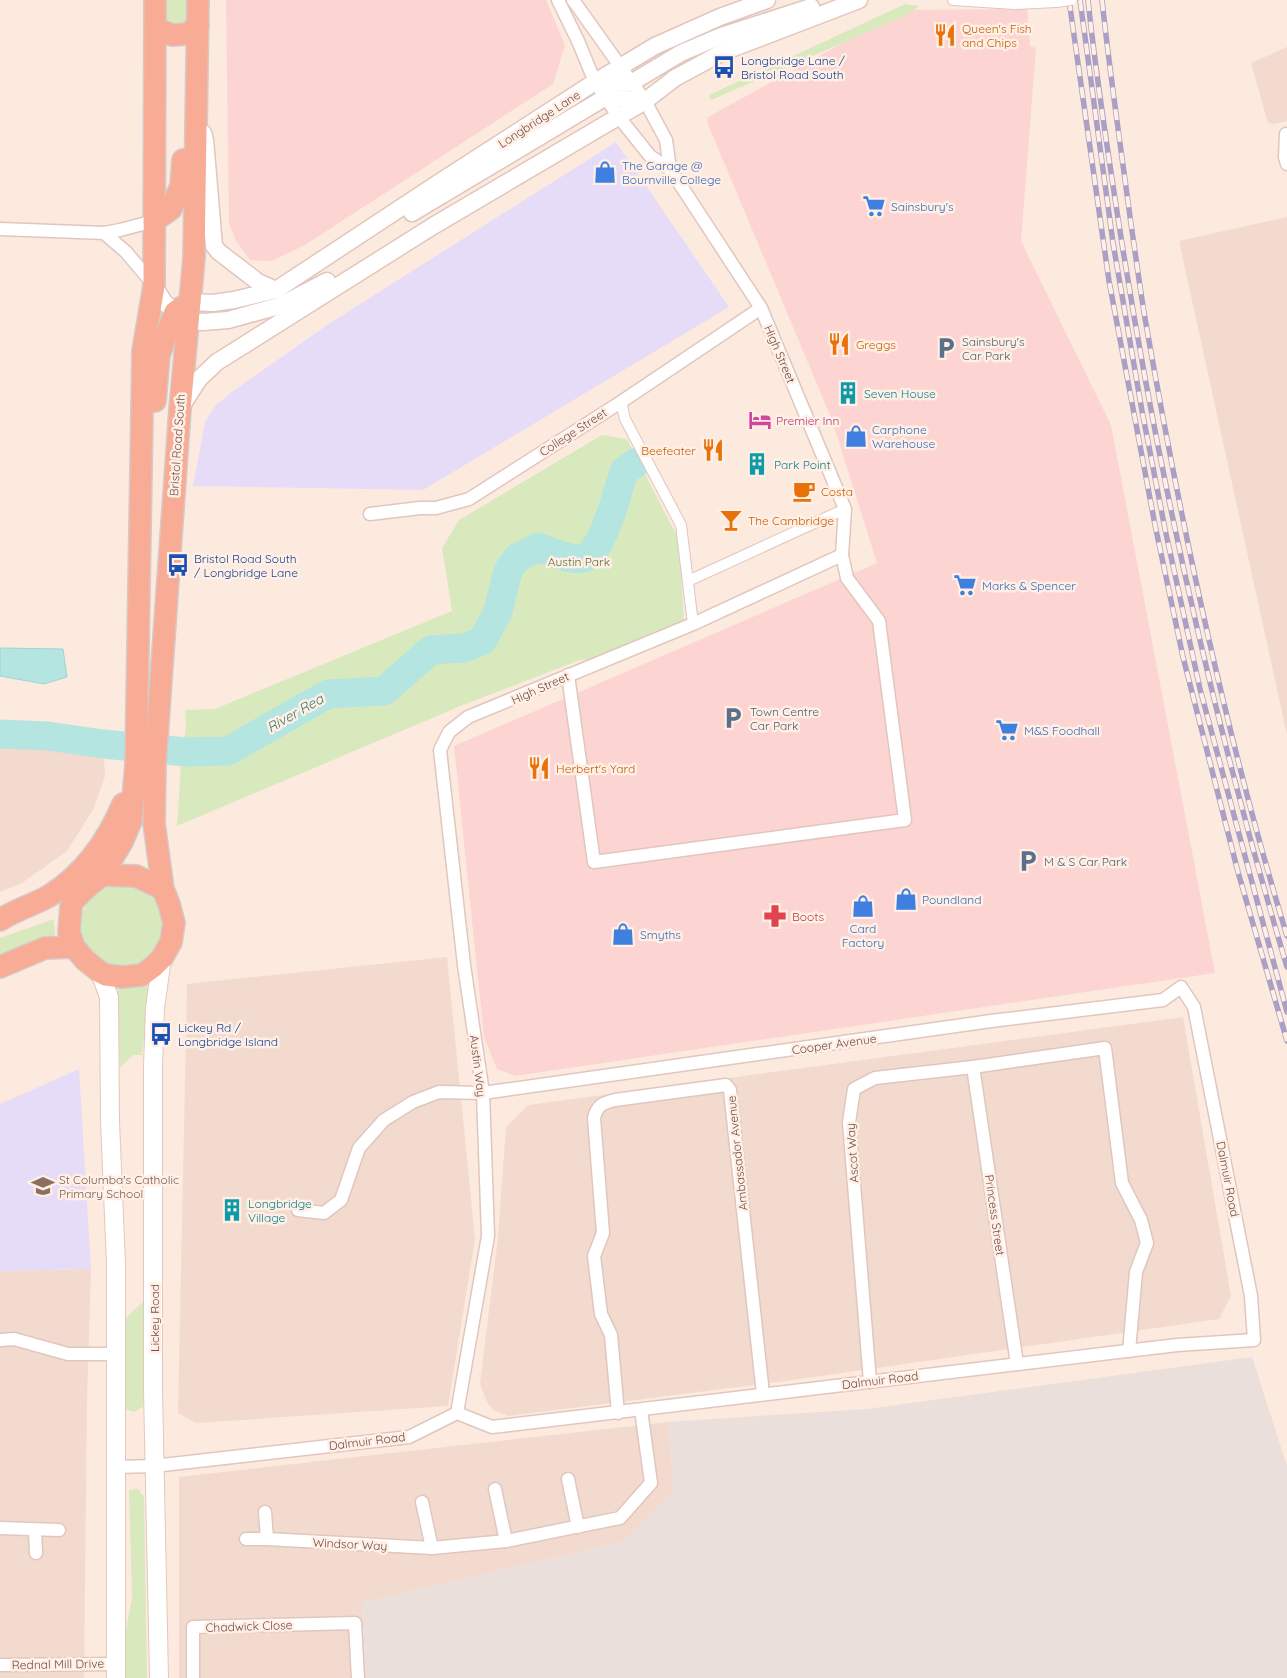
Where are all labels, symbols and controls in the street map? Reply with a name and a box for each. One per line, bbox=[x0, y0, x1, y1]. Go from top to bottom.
place label: Queen's Fish and Chips bbox=[962, 21, 1032, 50]
restaurant icon: Queen's Fish and Chips bbox=[932, 22, 958, 48]
place label: Longbridge Lane / Bristol Road South bbox=[741, 53, 846, 82]
bus stop icon: Longbridge Lane / Bristol Road South bbox=[711, 54, 737, 80]
street label: Longbridge Lane bbox=[495, 87, 583, 151]
place label: The Garage @ Bournville College bbox=[622, 158, 721, 187]
shop icon: The Garage @ Bournville College bbox=[592, 159, 618, 185]
supermarket icon: Sainsbury's bbox=[861, 193, 887, 219]
place label: Sainsbury's bbox=[891, 199, 954, 214]
street label: High Street bbox=[761, 323, 799, 385]
restaurant icon: Greggs bbox=[826, 331, 852, 357]
place label: Sainsbury's Car Park bbox=[962, 334, 1025, 363]
parking icon: Sainsbury's Car Park bbox=[933, 335, 959, 361]
place label: Greggs bbox=[856, 337, 896, 352]
building icon: Seven House bbox=[835, 380, 861, 406]
place label: Seven House bbox=[864, 386, 936, 401]
street label: Bristol Road South bbox=[166, 393, 188, 497]
street label: College Street bbox=[536, 405, 610, 459]
hotel icon: Premier Inn bbox=[747, 407, 773, 433]
place label: Premier Inn bbox=[776, 413, 839, 428]
place label: Carphone Warehouse bbox=[872, 422, 935, 451]
shop icon: Carphone Warehouse bbox=[843, 423, 869, 449]
restaurant icon: Beefeater bbox=[700, 437, 726, 463]
place label: Beefeater bbox=[641, 443, 696, 458]
building icon: Park Point bbox=[744, 451, 770, 477]
place label: Park Point bbox=[774, 457, 831, 472]
cafe icon: Costa bbox=[791, 478, 817, 504]
place label: Costa bbox=[821, 484, 853, 499]
bar icon: The Cambridge bbox=[718, 507, 744, 533]
place label: The Cambridge bbox=[748, 513, 834, 528]
place label: Bristol Road South / Longbridge Lane bbox=[194, 551, 298, 580]
bus stop icon: Bristol Road South / Longbridge Lane bbox=[165, 552, 191, 578]
park label: Austin Park bbox=[548, 554, 610, 569]
supermarket icon: Marks & Spencer bbox=[952, 572, 978, 598]
place label: Marks & Spencer bbox=[982, 578, 1076, 593]
street label: High Street bbox=[509, 669, 571, 707]
water label: River Rea bbox=[263, 689, 328, 736]
place label: Town Centre Car Park bbox=[750, 704, 819, 733]
parking icon: Town Centre Car Park bbox=[720, 705, 746, 731]
supermarket icon: M&S Foodhall bbox=[994, 717, 1020, 743]
place label: M&S Foodhall bbox=[1024, 723, 1100, 738]
restaurant icon: Herbert's Yard bbox=[526, 755, 552, 781]
place label: Herbert's Yard bbox=[556, 761, 635, 776]
parking icon: M & S Car Park bbox=[1015, 848, 1041, 874]
place label: M & S Car Park bbox=[1044, 854, 1127, 869]
shop icon: Poundland bbox=[893, 886, 919, 912]
place label: Poundland bbox=[922, 892, 982, 907]
shop icon: Card Factory bbox=[850, 893, 876, 919]
pharmacy icon: Boots bbox=[762, 903, 788, 929]
place label: Boots bbox=[792, 909, 825, 924]
shop icon: Smyths bbox=[610, 921, 636, 947]
place label: Card Factory bbox=[842, 921, 884, 950]
place label: Smyths bbox=[640, 927, 681, 942]
place label: Lickey Rd / Longbridge Island bbox=[178, 1020, 278, 1049]
bus stop icon: Lickey Rd / Longbridge Island bbox=[148, 1021, 174, 1047]
street label: Cooper Avenue bbox=[791, 1031, 878, 1057]
street label: Austin Way bbox=[467, 1034, 489, 1098]
street label: Ambassador Avenue bbox=[723, 1095, 750, 1211]
street label: Ascot Way bbox=[842, 1123, 862, 1183]
street label: Dalmuir Road bbox=[1213, 1140, 1243, 1218]
place label: St Columba's Catholic Primary School bbox=[59, 1172, 179, 1201]
school or university icon: St Columba's Catholic Primary School bbox=[30, 1173, 56, 1199]
street label: Princess Street bbox=[982, 1174, 1008, 1256]
place label: Longbridge Village bbox=[248, 1196, 312, 1225]
building icon: Longbridge Village bbox=[219, 1197, 245, 1223]
street label: Lickey Road bbox=[147, 1284, 162, 1352]
street label: Dalmuir Road bbox=[841, 1368, 919, 1392]
street label: Dalmuir Road bbox=[328, 1429, 406, 1453]
street label: Windsor Way bbox=[312, 1535, 388, 1553]
street label: Chadwick Close bbox=[205, 1617, 293, 1635]
street label: Rednal Mill Drive bbox=[12, 1656, 105, 1672]

